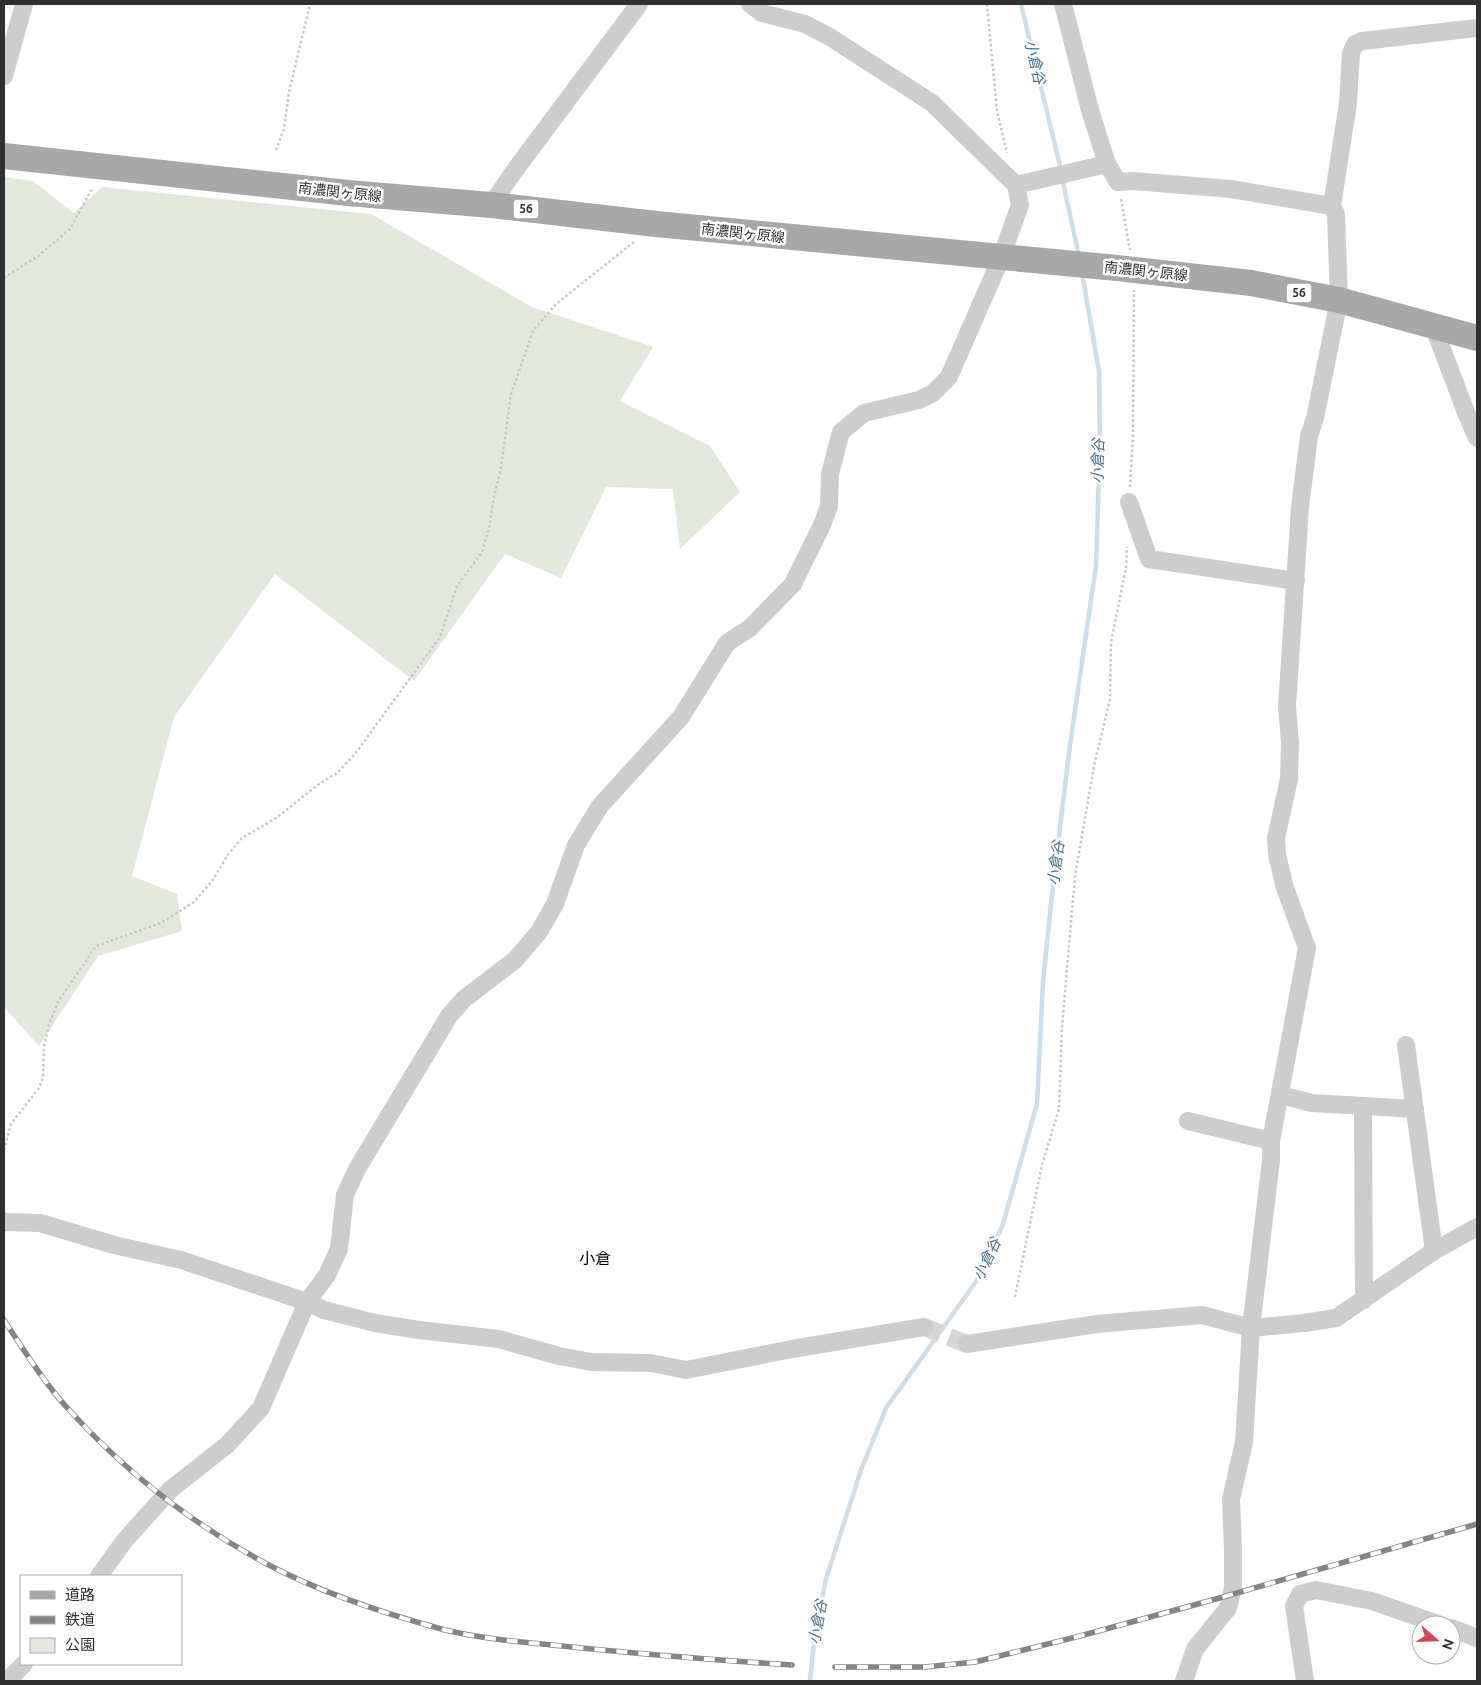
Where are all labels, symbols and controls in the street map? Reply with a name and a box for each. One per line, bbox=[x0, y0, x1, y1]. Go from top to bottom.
water label: 小倉谷 bbox=[1022, 38, 1049, 88]
street label: 南濃関ヶ原線 bbox=[297, 180, 383, 204]
road number: 56 bbox=[514, 200, 538, 218]
street label: 南濃関ヶ原線 bbox=[700, 221, 786, 245]
street label: 南濃関ヶ原線 bbox=[1103, 259, 1189, 283]
road number: 56 bbox=[1286, 284, 1312, 302]
water label: 小倉谷 bbox=[1089, 436, 1106, 484]
water label: 小倉谷 bbox=[1044, 838, 1067, 886]
water label: 小倉谷 bbox=[969, 1233, 1005, 1283]
district label: 小倉 bbox=[579, 1249, 611, 1267]
legend bbox=[20, 1575, 182, 1665]
text: 道路 bbox=[65, 1586, 95, 1603]
water label: 小倉谷 bbox=[805, 1596, 830, 1646]
text: 鉄道 bbox=[65, 1611, 95, 1628]
north arrow bbox=[1411, 1615, 1461, 1665]
text: 公園 bbox=[65, 1636, 95, 1653]
text: N bbox=[1439, 1637, 1458, 1652]

